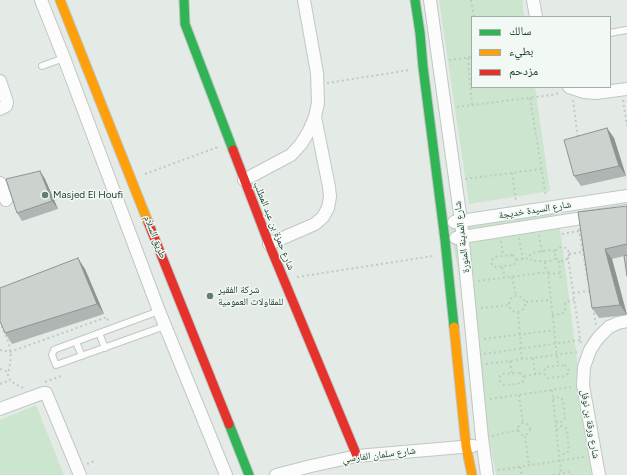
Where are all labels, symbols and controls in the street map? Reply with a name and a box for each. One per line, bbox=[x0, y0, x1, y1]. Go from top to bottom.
legend bbox=[471, 16, 611, 88]
text: سالك bbox=[509, 24, 531, 38]
text: بطيء bbox=[509, 44, 533, 58]
text: مزدحم bbox=[509, 64, 538, 78]
street label: شارع حمزة بن عبد المطلب bbox=[251, 180, 297, 272]
place label: Masjed El Houfi bbox=[53, 189, 123, 201]
marker: Masjed El Houfi bbox=[40, 190, 50, 200]
street label: شارع السيدة خديجة bbox=[498, 198, 572, 222]
street label: شارع المدينة المنورة bbox=[452, 200, 472, 274]
street label: طريق السلام bbox=[141, 214, 169, 260]
place label: شركة الفقير للمقاولات العمومية bbox=[218, 284, 283, 308]
marker: شركة الفقير للمقاولات العمومية bbox=[205, 291, 215, 301]
street label: شارع ورقة بن نوفل bbox=[578, 389, 602, 459]
street label: شارع سلمان الفارسي bbox=[342, 445, 416, 465]

